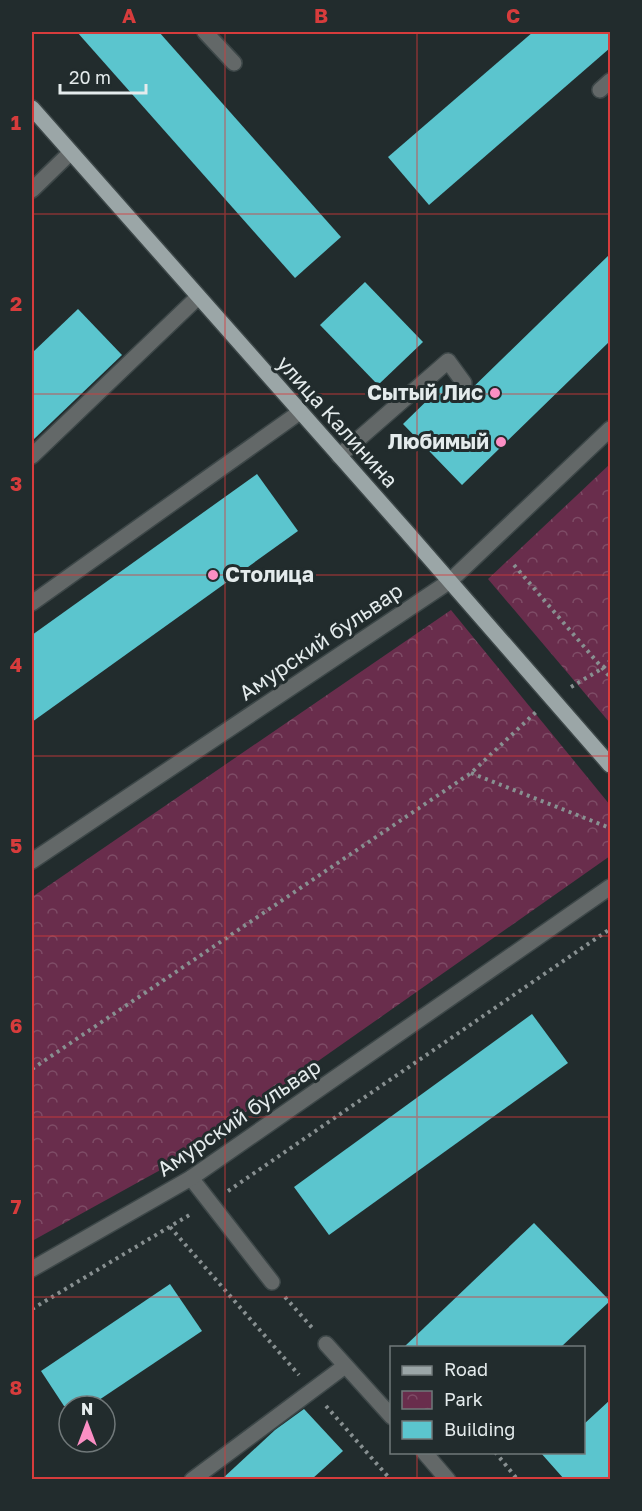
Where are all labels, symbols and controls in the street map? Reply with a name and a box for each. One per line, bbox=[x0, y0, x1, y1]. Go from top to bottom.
text: A bbox=[122, 3, 136, 27]
text: B bbox=[314, 3, 328, 27]
text: C bbox=[506, 3, 520, 27]
scale bar bbox=[60, 57, 146, 95]
text: 20 m bbox=[69, 66, 111, 88]
text: 1 bbox=[11, 110, 21, 134]
text: 2 bbox=[10, 291, 22, 315]
street label: улица Калинина bbox=[272, 350, 404, 493]
place label: Сытый Лис bbox=[367, 379, 483, 405]
marker: Сытый Лис bbox=[488, 386, 502, 400]
place label: Любимый bbox=[388, 428, 489, 454]
marker: Любимый bbox=[494, 435, 508, 449]
text: 3 bbox=[10, 471, 22, 495]
place label: Столица bbox=[225, 561, 314, 587]
marker: Столица bbox=[206, 568, 220, 582]
street label: Амурский бульвар bbox=[234, 577, 407, 706]
text: 4 bbox=[10, 652, 22, 676]
text: 5 bbox=[10, 833, 22, 857]
text: 6 bbox=[10, 1013, 22, 1037]
street label: Амурский бульвар bbox=[152, 1053, 325, 1182]
text: 7 bbox=[11, 1194, 22, 1218]
legend bbox=[390, 1346, 585, 1454]
text: Road bbox=[444, 1358, 488, 1380]
text: 8 bbox=[10, 1375, 22, 1399]
text: Park bbox=[444, 1388, 483, 1410]
north arrow bbox=[57, 1394, 117, 1454]
text: N bbox=[81, 1399, 93, 1419]
text: Building bbox=[444, 1418, 515, 1440]

